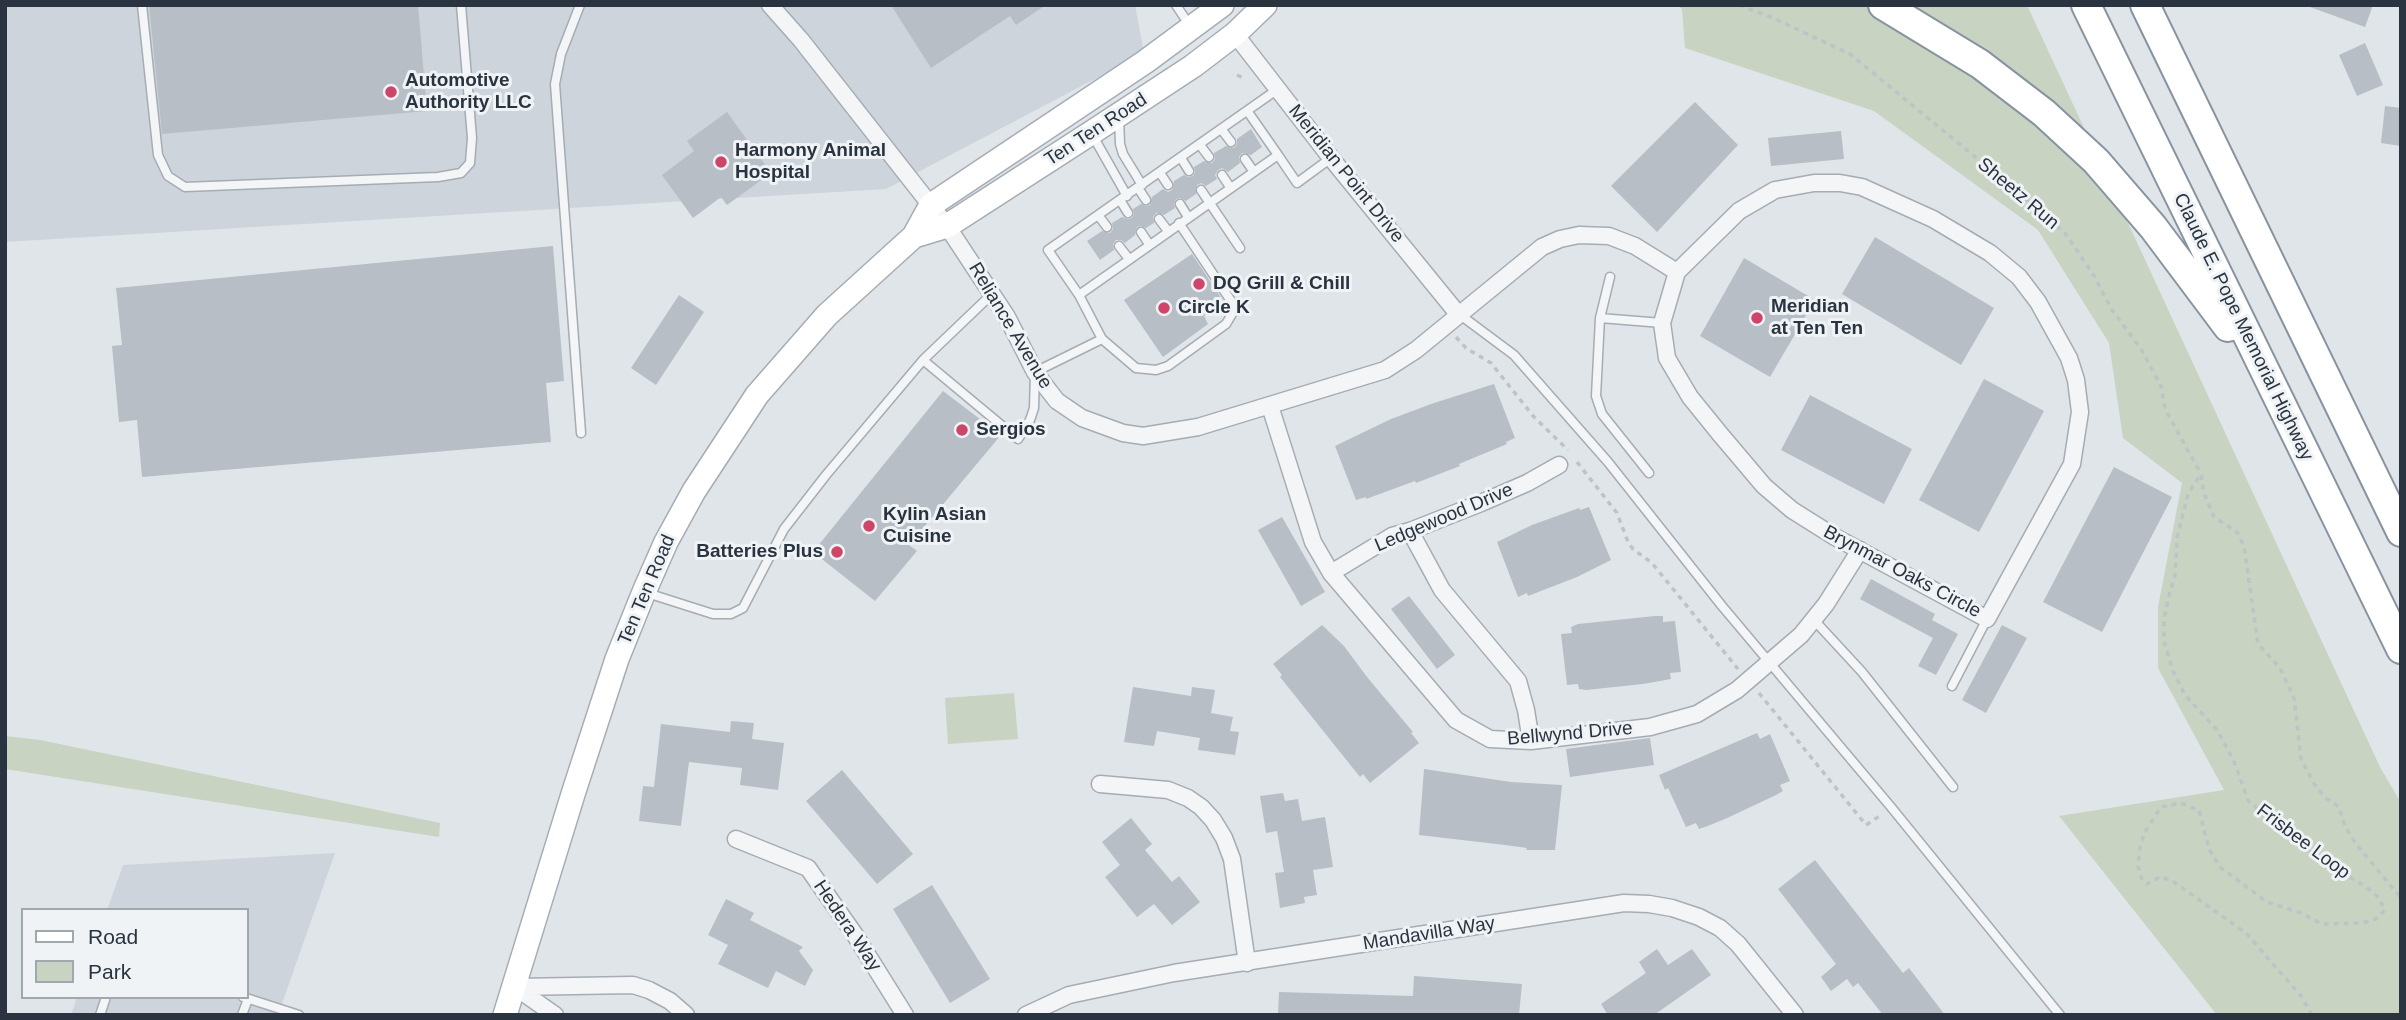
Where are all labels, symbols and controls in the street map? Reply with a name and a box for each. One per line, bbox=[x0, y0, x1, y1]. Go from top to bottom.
place label: Automotive Authority LLC bbox=[405, 70, 532, 114]
marker: Automotive Authority LLC bbox=[383, 84, 399, 100]
street label: Ten Ten Road bbox=[1041, 89, 1151, 171]
street label: Meridian Point Drive bbox=[1283, 100, 1409, 248]
place label: Harmony Animal Hospital bbox=[735, 140, 886, 184]
street label: Sheetz Run bbox=[1973, 153, 2063, 235]
marker: Harmony Animal Hospital bbox=[713, 154, 729, 170]
street label: Claude E. Pope Memorial Highway bbox=[2168, 190, 2318, 464]
street label: Reliance Avenue bbox=[963, 259, 1057, 393]
place label: DQ Grill & Chill bbox=[1213, 273, 1350, 295]
marker: DQ Grill & Chill bbox=[1191, 276, 1207, 292]
place label: Meridian at Ten Ten bbox=[1771, 296, 1863, 340]
place label: Circle K bbox=[1178, 297, 1250, 319]
marker: Circle K bbox=[1156, 300, 1172, 316]
marker: Meridian at Ten Ten bbox=[1749, 310, 1765, 326]
place label: Sergios bbox=[976, 419, 1046, 441]
marker: Sergios bbox=[954, 422, 970, 438]
street label: Ledgewood Drive bbox=[1371, 479, 1517, 557]
place label: Kylin Asian Cuisine bbox=[883, 504, 986, 548]
marker: Kylin Asian Cuisine bbox=[861, 518, 877, 534]
street label: Brynmar Oaks Circle bbox=[1819, 521, 1985, 623]
street label: Ten Ten Road bbox=[614, 532, 680, 648]
place label: Batteries Plus bbox=[696, 541, 823, 563]
marker: Batteries Plus bbox=[829, 544, 845, 560]
street label: Bellwynd Drive bbox=[1506, 717, 1634, 751]
street label: Frisbee Loop bbox=[2252, 800, 2354, 884]
street label: Hedera Way bbox=[808, 876, 886, 976]
legend bbox=[21, 908, 248, 999]
street label: Mandavilla Way bbox=[1361, 912, 1497, 956]
text: Road bbox=[88, 925, 138, 948]
text: Park bbox=[88, 960, 131, 983]

